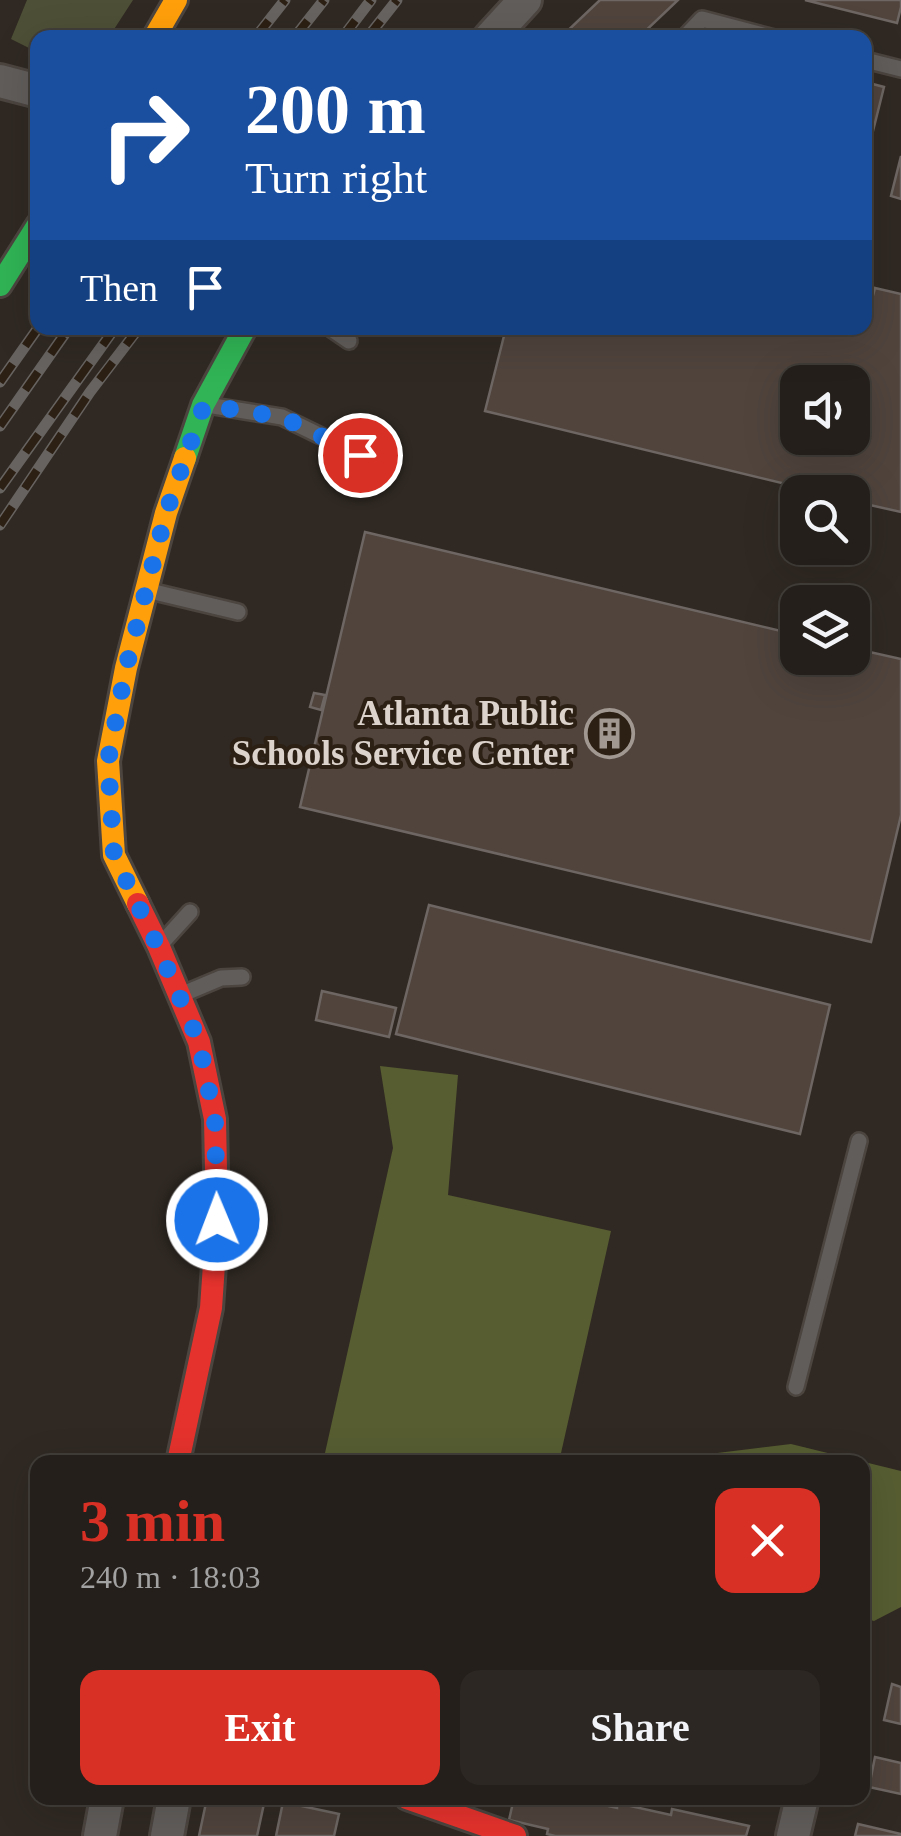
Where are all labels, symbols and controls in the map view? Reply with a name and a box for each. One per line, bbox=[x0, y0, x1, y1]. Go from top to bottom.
icon: right bbox=[80, 70, 210, 200]
text: 200 m bbox=[245, 71, 426, 148]
text: Turn right bbox=[245, 153, 427, 203]
icon: arrive bbox=[178, 260, 233, 315]
text: Then bbox=[80, 267, 158, 309]
map controls bbox=[780, 365, 870, 675]
button: sound bbox=[780, 365, 870, 455]
pin bbox=[318, 413, 403, 498]
icon: arrive bbox=[333, 428, 388, 483]
button: search bbox=[780, 475, 870, 565]
button: layers bbox=[780, 585, 870, 675]
place label: Atlanta Public Schools Service Center bbox=[232, 694, 574, 773]
building icon: Atlanta Public Schools Service Center bbox=[583, 707, 635, 759]
position arrow bbox=[165, 1168, 269, 1272]
text: 3 min bbox=[80, 1488, 225, 1554]
button: close bbox=[715, 1488, 820, 1593]
text: 240 m · 18:03 bbox=[80, 1559, 260, 1595]
button: Exit bbox=[80, 1670, 440, 1785]
button: Share bbox=[460, 1670, 820, 1785]

